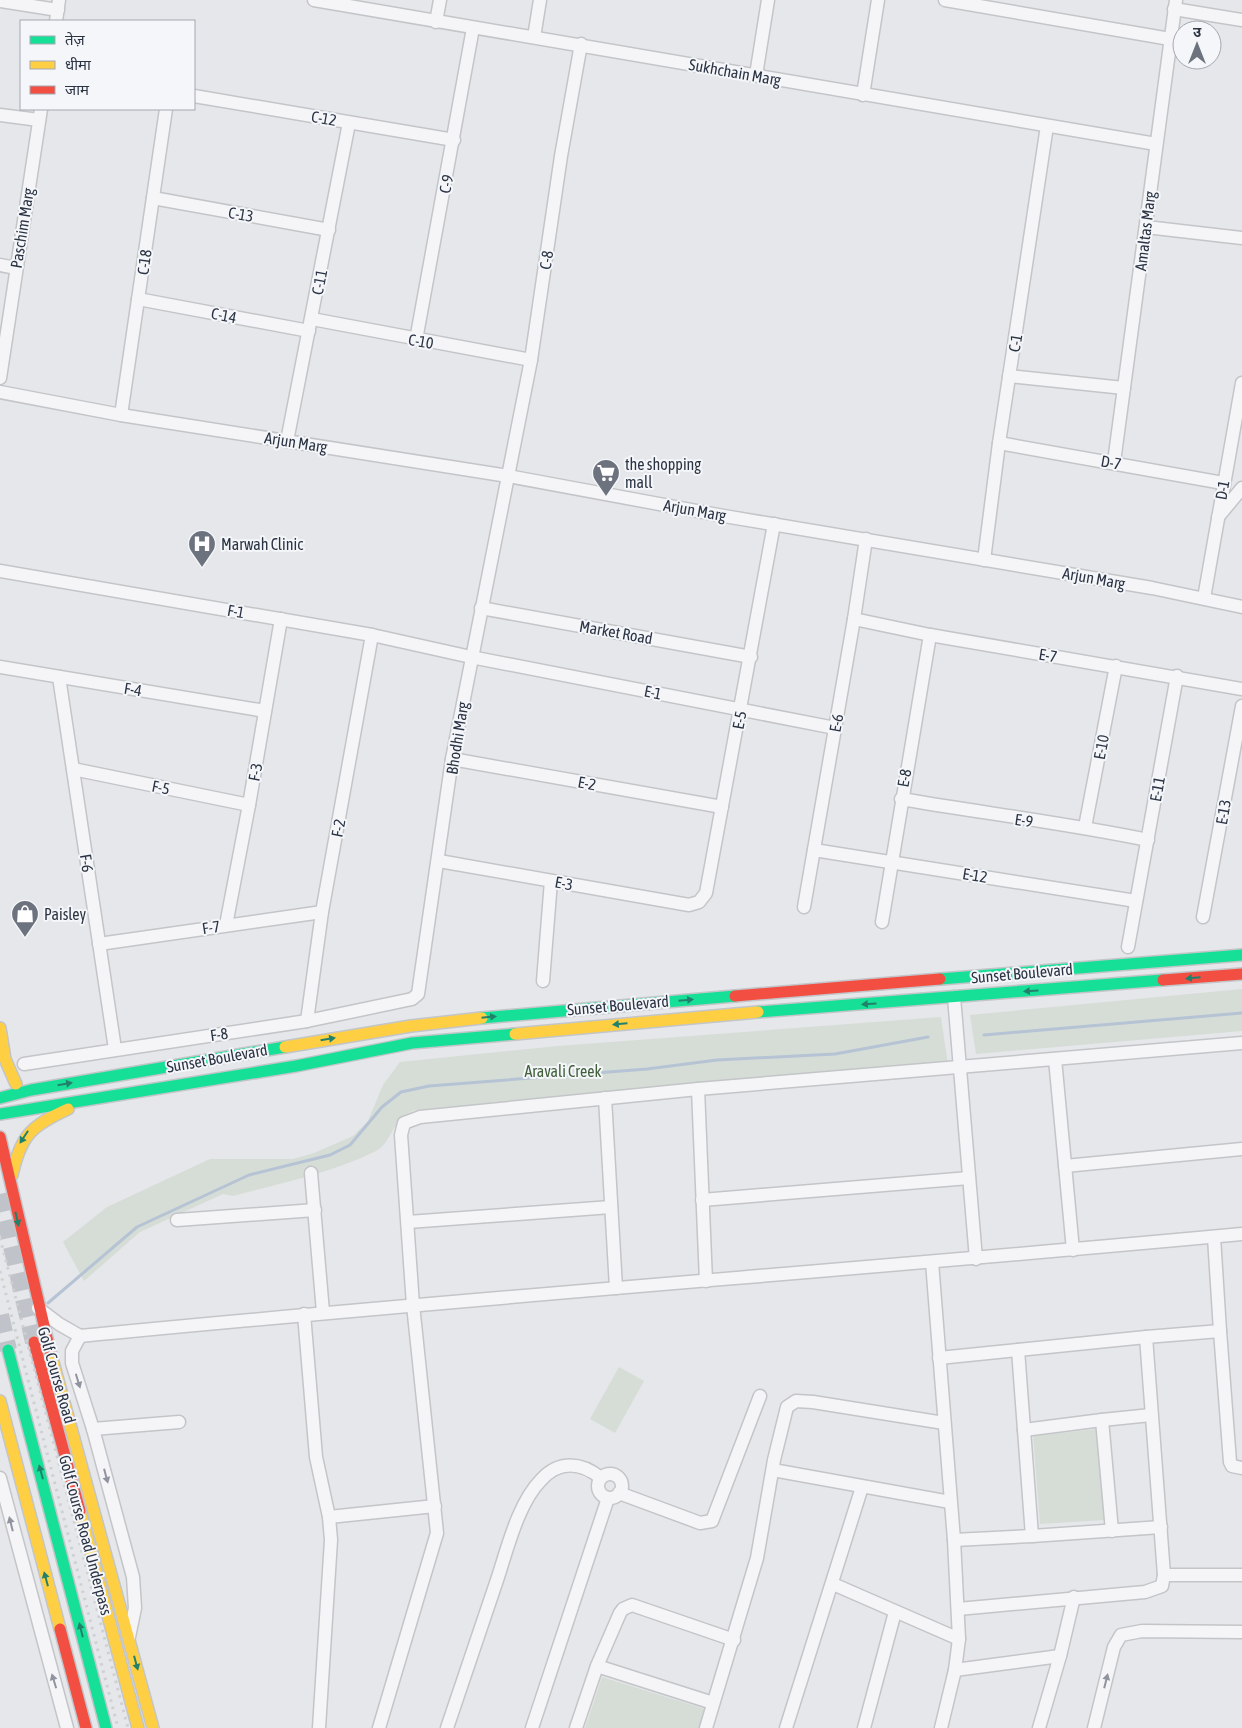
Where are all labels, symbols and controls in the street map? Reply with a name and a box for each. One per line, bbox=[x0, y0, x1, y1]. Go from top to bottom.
legend bbox=[20, 20, 195, 110]
north arrow bbox=[1172, 20, 1222, 70]
text: उ bbox=[1193, 24, 1202, 40]
text: तेज़ bbox=[65, 31, 86, 48]
street label: Sukhchain Marg bbox=[687, 55, 783, 90]
text: धीमा bbox=[65, 56, 92, 73]
text: जाम bbox=[65, 81, 90, 98]
street label: C-12 bbox=[310, 107, 338, 129]
street label: C-9 bbox=[435, 173, 457, 195]
street label: Paschim Marg bbox=[7, 186, 38, 270]
street label: Amaltas Marg bbox=[1131, 190, 1160, 272]
street label: C-13 bbox=[227, 203, 255, 225]
street label: C-18 bbox=[133, 248, 155, 276]
street label: C-8 bbox=[536, 249, 556, 271]
street label: C-11 bbox=[308, 268, 330, 296]
street label: C-14 bbox=[210, 304, 238, 326]
street label: C-10 bbox=[407, 330, 435, 352]
street label: C-1 bbox=[1005, 333, 1025, 353]
street label: Arjun Marg bbox=[263, 428, 329, 457]
street label: D-7 bbox=[1099, 451, 1123, 473]
place label: the shopping mall bbox=[625, 455, 701, 491]
supermarket icon: the shopping mall bbox=[591, 458, 621, 497]
street label: D-1 bbox=[1211, 479, 1233, 501]
street label: Arjun Marg bbox=[662, 496, 728, 525]
hospital icon: Marwah Clinic bbox=[187, 529, 217, 568]
place label: Marwah Clinic bbox=[221, 535, 303, 553]
street label: Arjun Marg bbox=[1061, 564, 1127, 593]
street label: F-1 bbox=[226, 601, 246, 621]
street label: Market Road bbox=[578, 617, 654, 647]
street label: E-7 bbox=[1038, 645, 1058, 665]
street label: F-4 bbox=[123, 679, 143, 699]
street label: E-1 bbox=[643, 681, 663, 703]
street label: Bhodhi Marg bbox=[442, 700, 473, 776]
street label: E-5 bbox=[728, 709, 750, 731]
street label: E-6 bbox=[826, 712, 846, 734]
street label: E-10 bbox=[1090, 733, 1112, 761]
street label: F-3 bbox=[245, 762, 265, 782]
street label: E-8 bbox=[894, 767, 914, 789]
street label: E-2 bbox=[576, 773, 598, 793]
street label: E-11 bbox=[1146, 775, 1168, 803]
street label: F-5 bbox=[150, 776, 172, 798]
street label: E-13 bbox=[1212, 798, 1234, 826]
street label: E-9 bbox=[1014, 810, 1034, 830]
street label: F-2 bbox=[328, 818, 348, 838]
street label: F-6 bbox=[77, 853, 97, 873]
street label: E-12 bbox=[961, 864, 989, 886]
street label: E-3 bbox=[553, 873, 575, 893]
shop icon: Paisley bbox=[10, 899, 40, 938]
place label: Paisley bbox=[44, 905, 86, 924]
street label: F-7 bbox=[201, 917, 221, 937]
street label: Sunset Boulevard bbox=[970, 960, 1074, 986]
one-way arrow bbox=[1185, 975, 1201, 983]
one-way arrow bbox=[1023, 988, 1039, 996]
street label: Sunset Boulevard bbox=[566, 992, 670, 1018]
one-way arrow bbox=[678, 996, 694, 1004]
one-way arrow bbox=[861, 1001, 877, 1009]
one-way arrow bbox=[482, 1013, 498, 1021]
one-way arrow bbox=[612, 1020, 628, 1028]
street label: F-8 bbox=[209, 1024, 229, 1044]
one-way arrow bbox=[321, 1035, 337, 1043]
street label: Sunset Boulevard bbox=[165, 1040, 269, 1076]
park label: Aravali Creek bbox=[524, 1062, 602, 1080]
one-way arrow bbox=[57, 1079, 73, 1087]
one-way arrow bbox=[20, 1131, 29, 1144]
one-way arrow bbox=[13, 1211, 21, 1226]
street label: Golf Course Road bbox=[35, 1325, 79, 1425]
one-way arrow bbox=[75, 1374, 83, 1389]
street label: Golf Course Road Underpass bbox=[55, 1453, 116, 1618]
one-way arrow bbox=[37, 1465, 45, 1480]
one-way arrow bbox=[102, 1468, 110, 1483]
one-way arrow bbox=[7, 1517, 15, 1532]
one-way arrow bbox=[42, 1572, 50, 1587]
one-way arrow bbox=[77, 1622, 85, 1637]
one-way arrow bbox=[132, 1656, 140, 1671]
one-way arrow bbox=[50, 1673, 58, 1688]
one-way arrow bbox=[1102, 1673, 1110, 1688]

